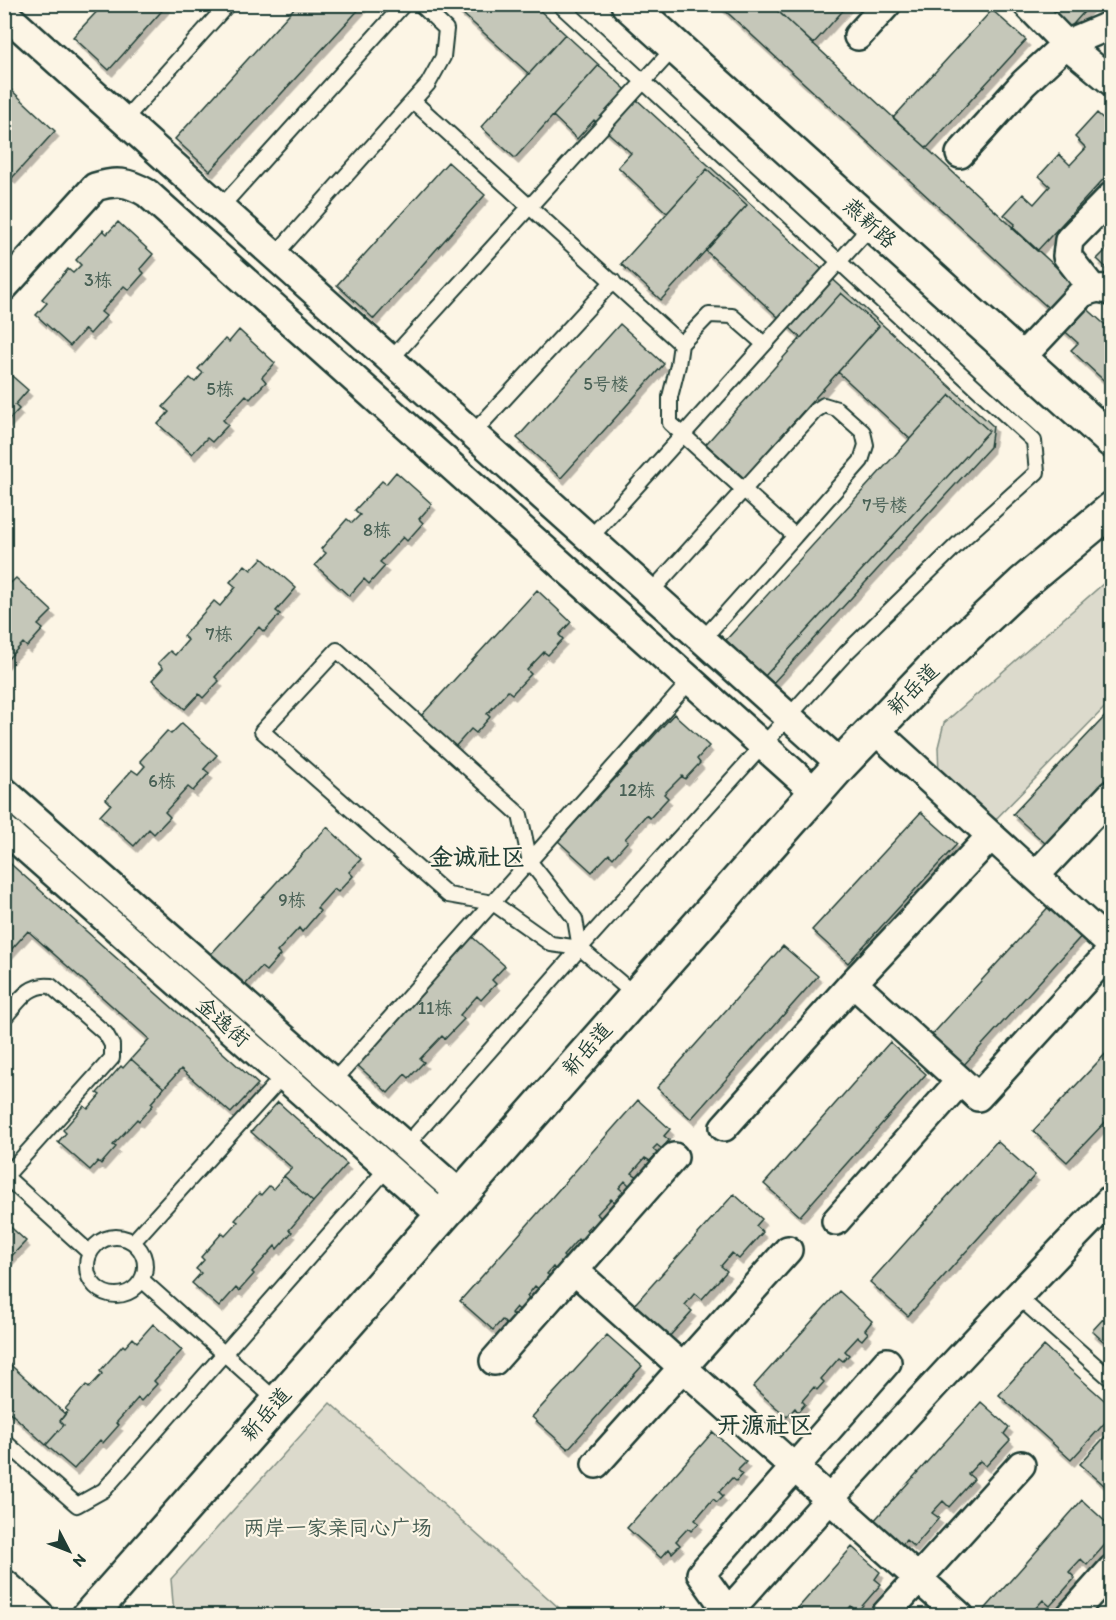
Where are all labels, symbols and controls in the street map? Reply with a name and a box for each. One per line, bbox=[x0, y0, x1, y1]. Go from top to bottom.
street label: 燕新路 bbox=[839, 192, 902, 253]
house number: 3栋 bbox=[84, 269, 112, 291]
house number: 5号楼 bbox=[583, 373, 629, 395]
house number: 5栋 bbox=[206, 378, 234, 400]
house number: 7号楼 bbox=[863, 494, 907, 516]
house number: 8栋 bbox=[363, 519, 391, 541]
house number: 7栋 bbox=[206, 623, 232, 645]
street label: 新岳道 bbox=[882, 658, 944, 720]
house number: 6栋 bbox=[148, 770, 176, 792]
house number: 12栋 bbox=[619, 779, 655, 801]
district label: 金诚社区 bbox=[429, 842, 525, 871]
house number: 9栋 bbox=[278, 889, 306, 911]
street label: 金逸街 bbox=[191, 992, 255, 1052]
house number: 11栋 bbox=[418, 997, 452, 1019]
street label: 新岳道 bbox=[557, 1017, 617, 1081]
street label: 新岳道 bbox=[236, 1382, 296, 1446]
district label: 开源社区 bbox=[717, 1410, 813, 1439]
park label: 两岸一家亲同心广场 bbox=[244, 1515, 433, 1540]
north arrow bbox=[39, 1521, 99, 1581]
text: N bbox=[69, 1550, 90, 1571]

